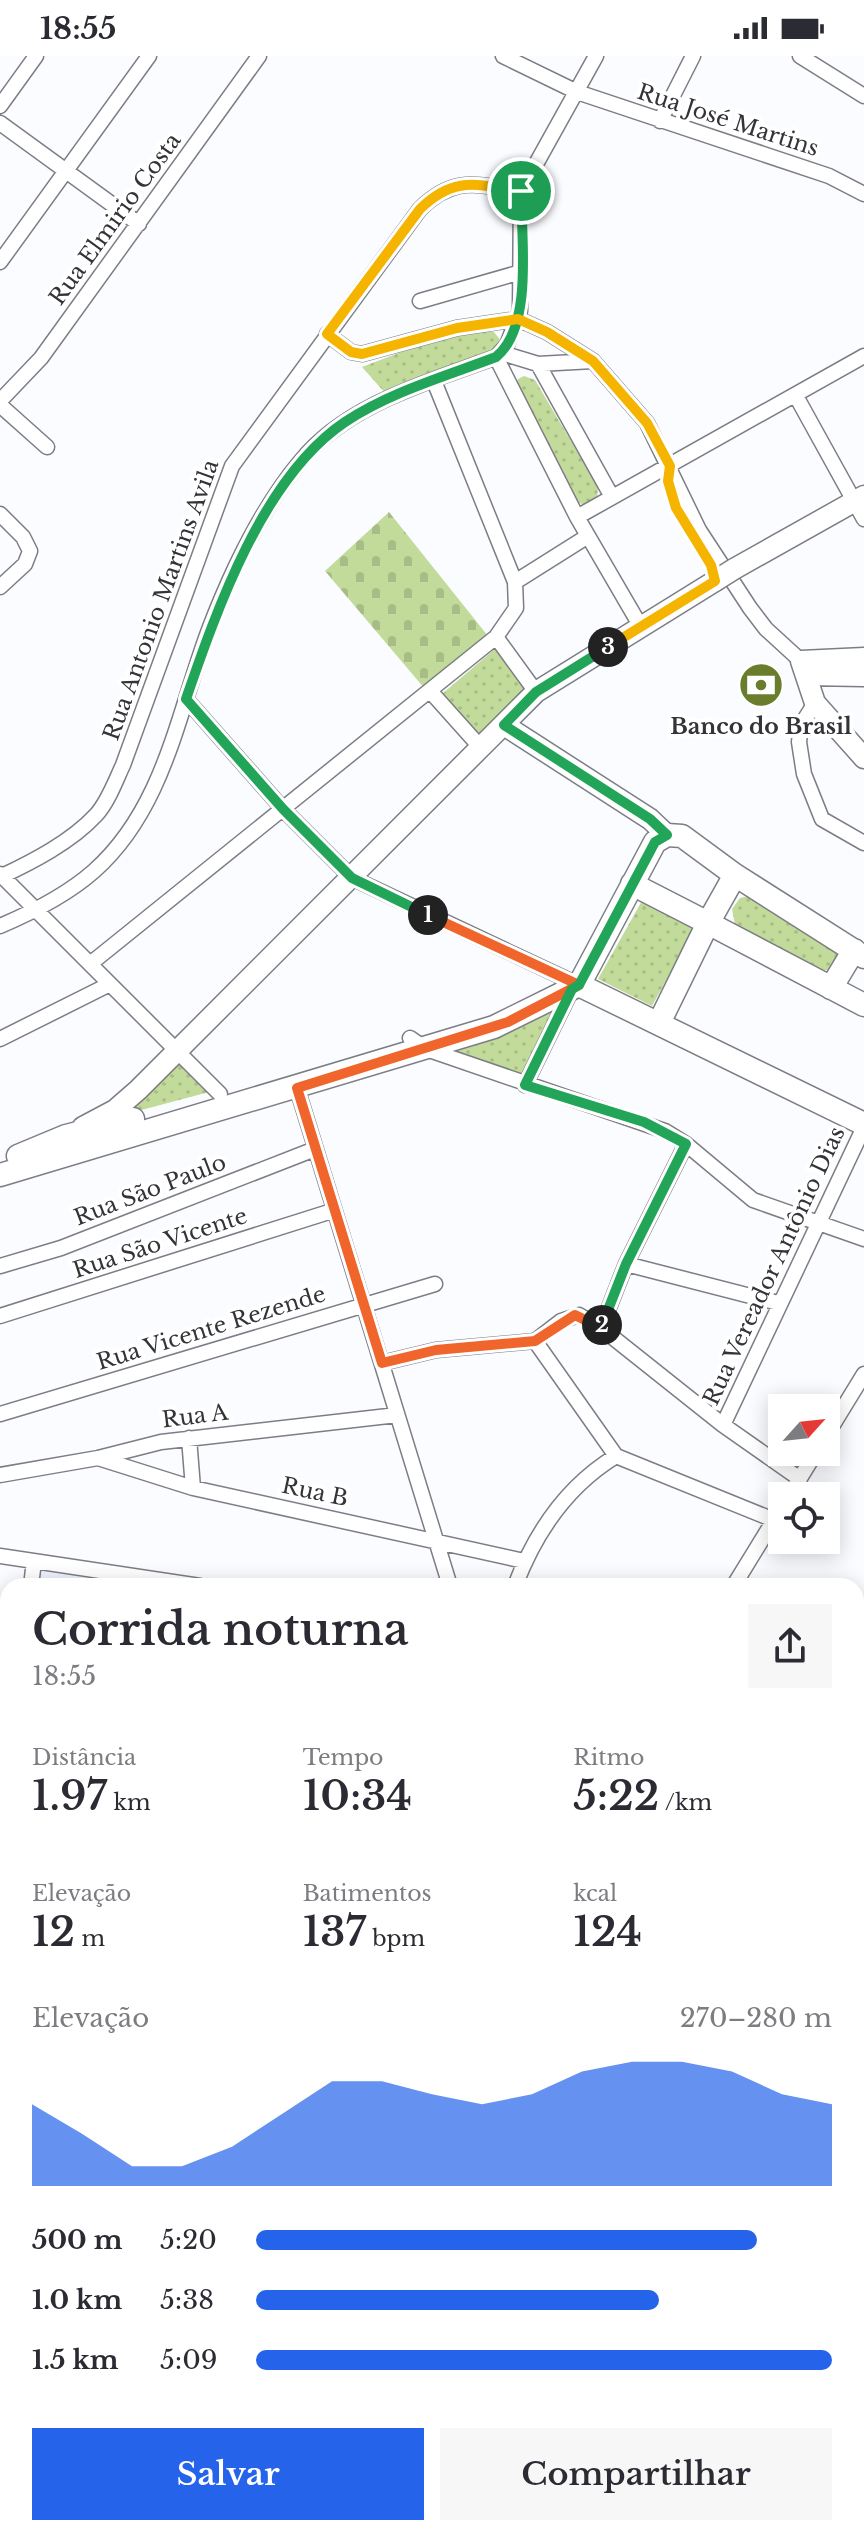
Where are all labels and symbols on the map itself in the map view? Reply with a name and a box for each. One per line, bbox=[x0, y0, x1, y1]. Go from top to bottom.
street label: Rua José Martins bbox=[634, 78, 822, 162]
street label: Rua Elmirio Costa bbox=[44, 127, 187, 310]
pin bbox=[487, 157, 555, 225]
street label: Rua Antonio Martins Avila bbox=[98, 455, 225, 744]
pin: 3 bbox=[588, 627, 628, 667]
bank icon: Banco do Brasil bbox=[737, 661, 785, 709]
place label: Banco do Brasil bbox=[670, 713, 852, 740]
pin: 1 bbox=[408, 895, 448, 935]
street label: Rua Vereador Antônio Dias bbox=[697, 1122, 851, 1410]
street label: Rua São Paulo bbox=[70, 1149, 230, 1231]
street label: Rua São Vicente bbox=[69, 1202, 251, 1284]
street label: Rua Vicente Rezende bbox=[93, 1280, 329, 1376]
pin: 2 bbox=[582, 1305, 622, 1345]
north arrow bbox=[768, 1394, 840, 1466]
street label: Rua A bbox=[160, 1398, 231, 1433]
street label: Rua B bbox=[279, 1472, 351, 1512]

